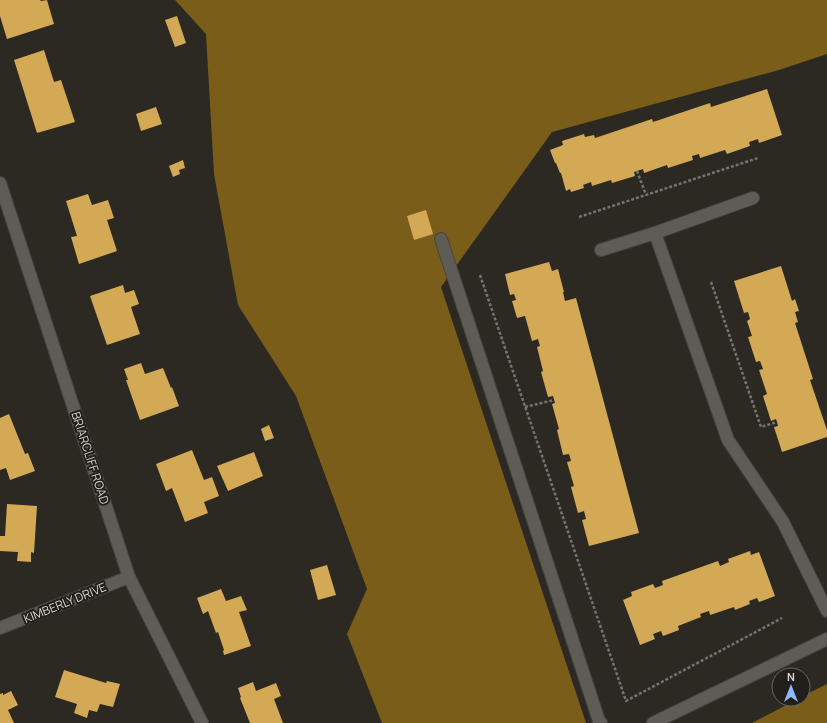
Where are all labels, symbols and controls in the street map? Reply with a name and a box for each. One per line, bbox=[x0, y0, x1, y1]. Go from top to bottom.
street label: BRIARCLIFF ROAD bbox=[67, 409, 113, 506]
street label: KIMBERLY DRIVE bbox=[21, 578, 109, 627]
north arrow bbox=[771, 667, 811, 707]
text: N bbox=[787, 669, 795, 684]

